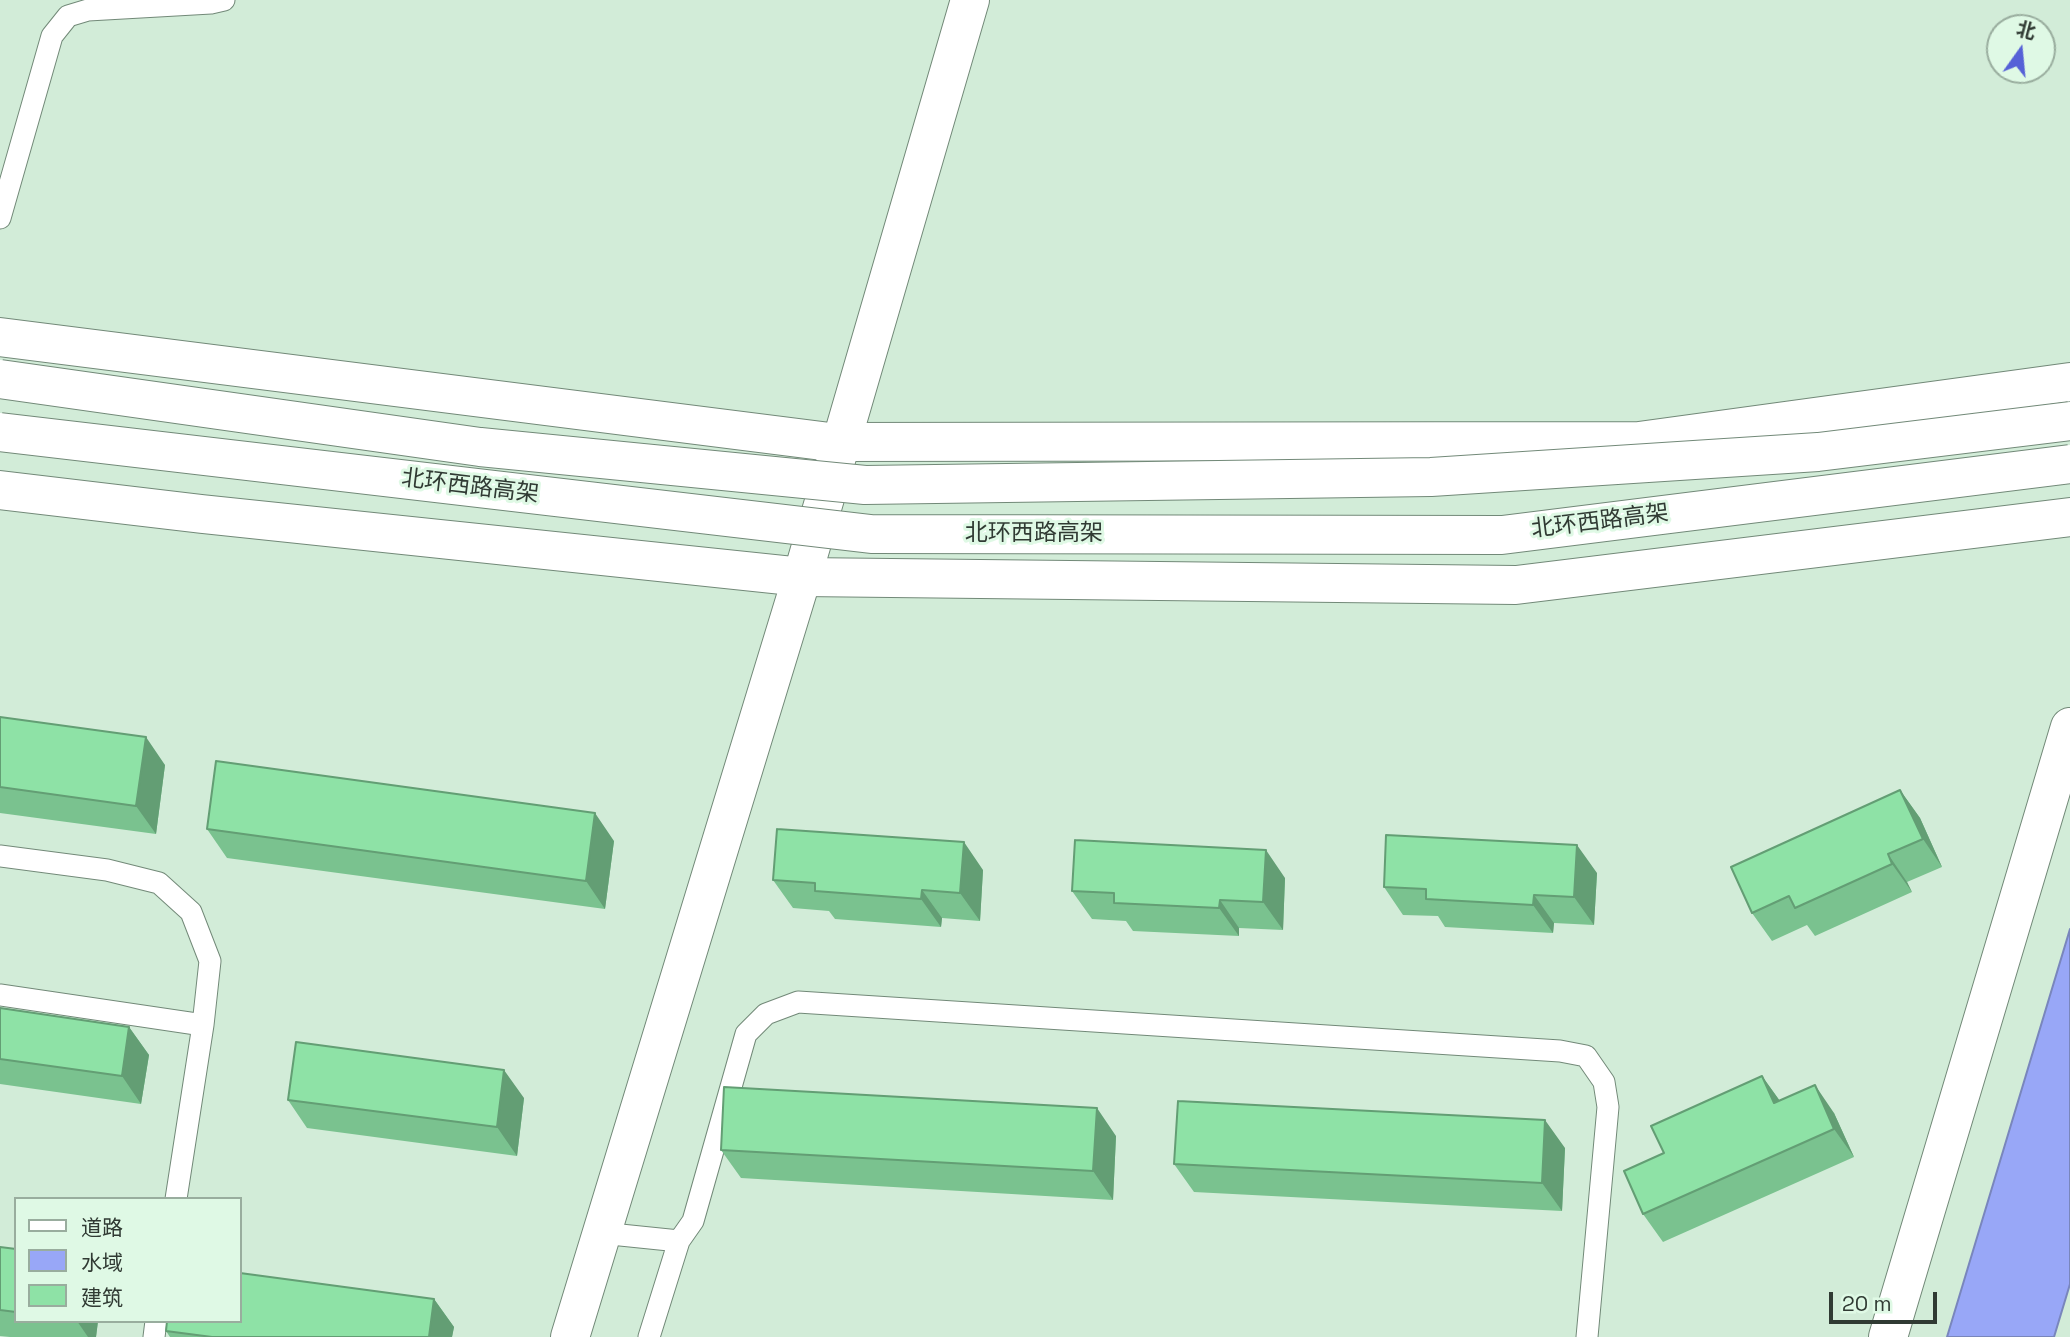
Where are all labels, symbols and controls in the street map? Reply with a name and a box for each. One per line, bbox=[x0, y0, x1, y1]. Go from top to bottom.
north arrow bbox=[1986, 14, 2056, 84]
text: 北 bbox=[2014, 16, 2038, 45]
street label: 北环西路高架 bbox=[400, 465, 540, 509]
street label: 北环西路高架 bbox=[1530, 500, 1670, 544]
street label: 北环西路高架 bbox=[965, 520, 1103, 548]
legend bbox=[14, 1197, 242, 1323]
text: 道路 bbox=[81, 1214, 123, 1241]
text: 水域 bbox=[81, 1249, 123, 1276]
scale bar bbox=[1832, 1278, 1940, 1322]
text: 建筑 bbox=[81, 1284, 123, 1311]
text: 20 m bbox=[1842, 1290, 1892, 1317]

